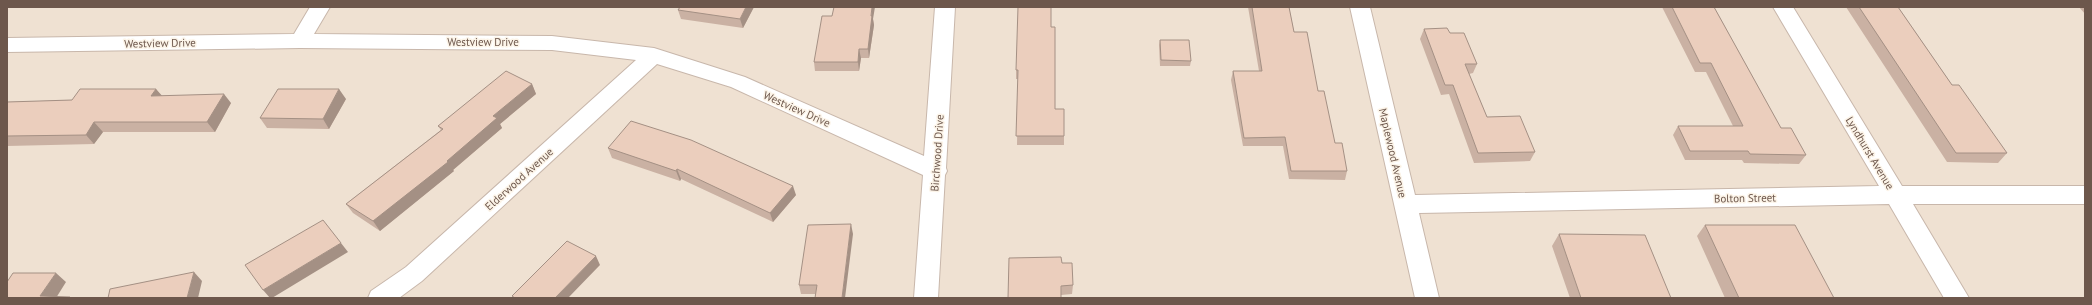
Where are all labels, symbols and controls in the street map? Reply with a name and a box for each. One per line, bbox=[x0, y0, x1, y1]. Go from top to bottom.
street label: Westview Drive bbox=[124, 35, 196, 51]
street label: Westview Drive bbox=[447, 35, 519, 49]
street label: Westview Drive bbox=[761, 88, 833, 130]
street label: Maplewood Avenue bbox=[1376, 107, 1410, 200]
street label: Birchwood Drive bbox=[927, 114, 947, 192]
street label: Lyndhurst Avenue bbox=[1843, 114, 1897, 192]
street label: Elderwood Avenue bbox=[482, 144, 556, 213]
street label: Bolton Street bbox=[1714, 190, 1776, 206]

